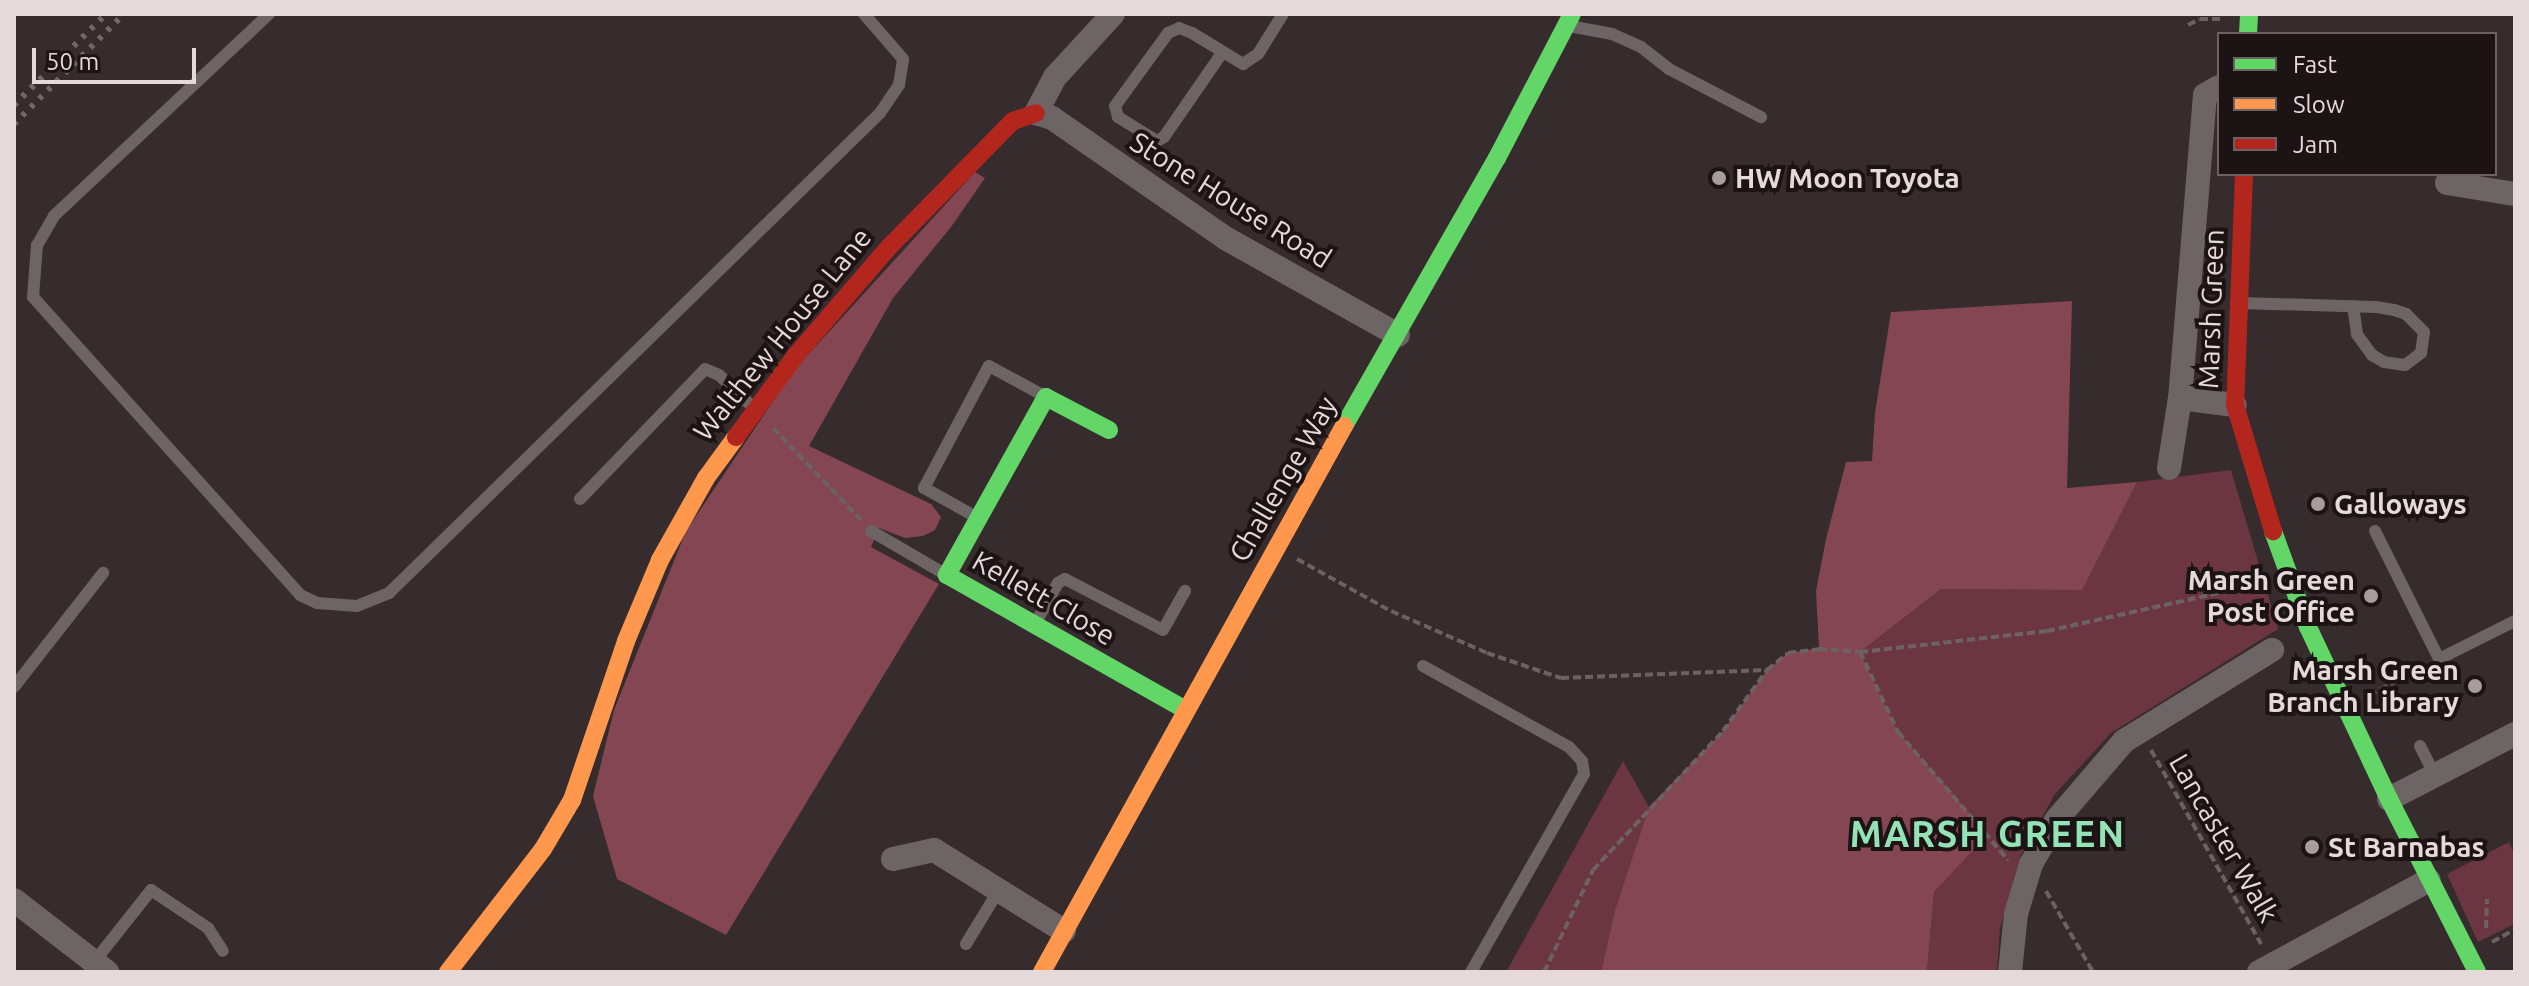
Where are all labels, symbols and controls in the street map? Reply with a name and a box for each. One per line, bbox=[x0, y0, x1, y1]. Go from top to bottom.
scale bar bbox=[36, 32, 200, 82]
legend bbox=[2217, 32, 2497, 176]
text: 50 m bbox=[46, 48, 99, 75]
text: Fast bbox=[2293, 51, 2337, 78]
text: Slow bbox=[2293, 91, 2345, 118]
street label: Stone House Road bbox=[1124, 125, 1338, 275]
text: Jam bbox=[2293, 131, 2338, 158]
place label: HW Moon Toyota bbox=[1735, 161, 1960, 195]
marker: HW Moon Toyota bbox=[1710, 169, 1728, 187]
street label: Walthew House Lane bbox=[686, 221, 878, 447]
street label: Marsh Green bbox=[2191, 228, 2231, 390]
street label: Challenge Way bbox=[1222, 391, 1344, 567]
place label: Galloways bbox=[2334, 487, 2467, 521]
marker: Galloways bbox=[2309, 495, 2327, 513]
street label: Kellett Close bbox=[967, 544, 1121, 652]
place label: Marsh Green Post Office bbox=[2188, 563, 2355, 629]
marker: Marsh Green Post Office bbox=[2362, 587, 2380, 605]
place label: Marsh Green Branch Library bbox=[2267, 653, 2459, 719]
marker: Marsh Green Branch Library bbox=[2466, 677, 2484, 695]
street label: Lancaster Walk bbox=[2162, 748, 2286, 928]
district label: MARSH GREEN bbox=[1850, 812, 2126, 856]
place label: St Barnabas bbox=[2328, 830, 2485, 864]
marker: St Barnabas bbox=[2303, 838, 2321, 856]

